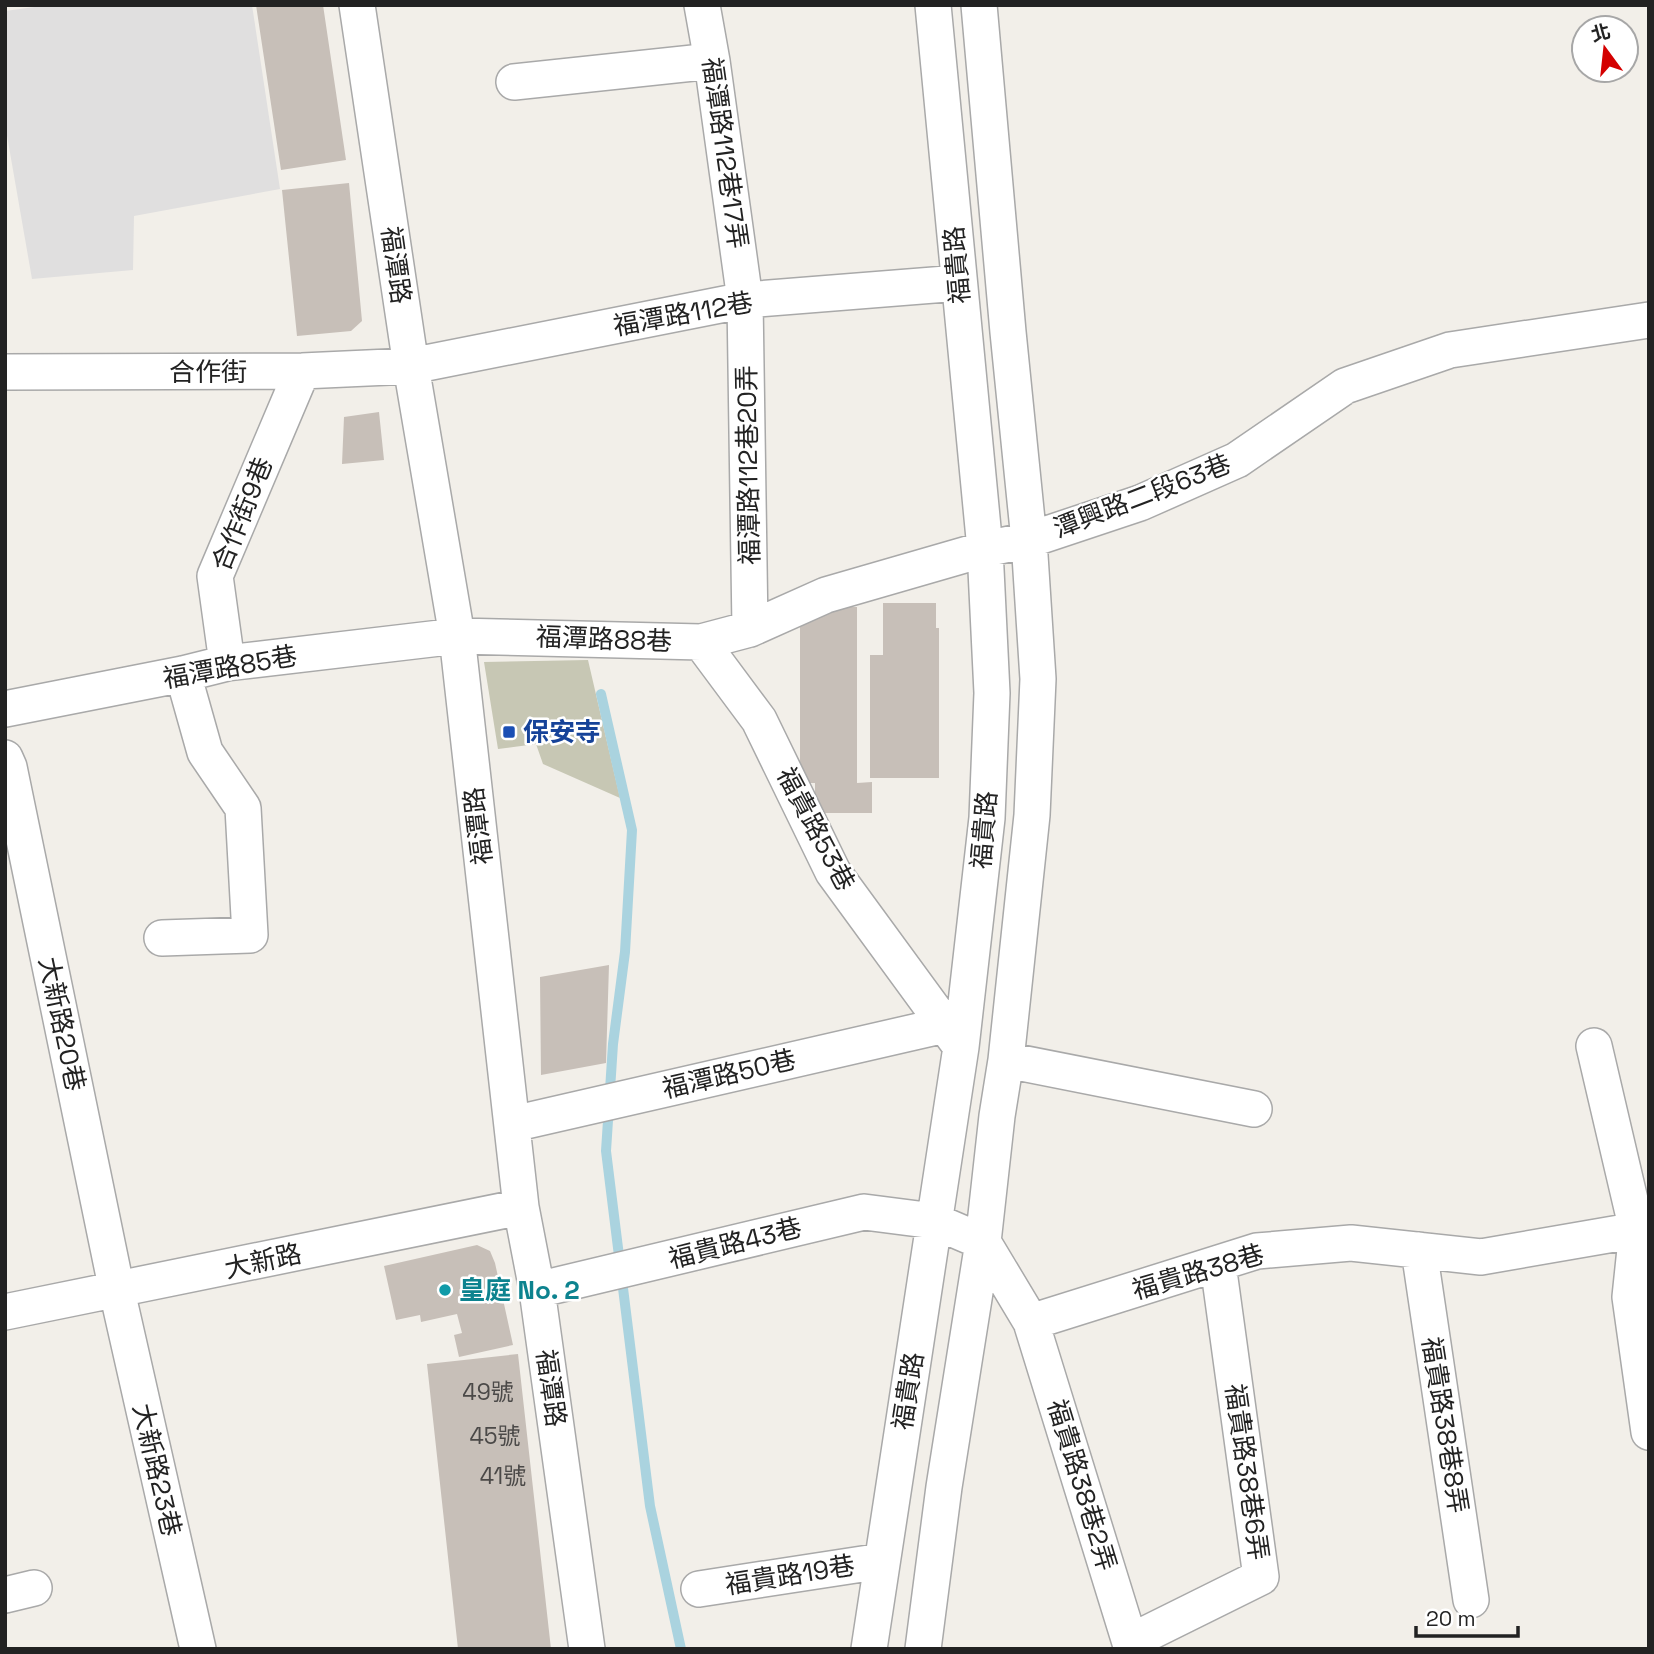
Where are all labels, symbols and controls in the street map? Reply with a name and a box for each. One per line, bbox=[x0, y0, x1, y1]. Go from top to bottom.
north arrow bbox=[1570, 14, 1640, 84]
text: 北 bbox=[1588, 19, 1613, 48]
street label: 福潭路112巷17弄 bbox=[695, 55, 755, 251]
street label: 福潭路 bbox=[374, 224, 418, 306]
street label: 福貴路 bbox=[937, 225, 977, 305]
street label: 福潭路112巷 bbox=[610, 285, 756, 343]
street label: 合作街 bbox=[169, 355, 247, 389]
street label: 福潭路112巷20弄 bbox=[729, 365, 767, 565]
street label: 潭興路二段63巷 bbox=[1048, 447, 1236, 545]
street label: 合作街9巷 bbox=[204, 452, 280, 576]
street label: 福潭路88巷 bbox=[535, 620, 673, 658]
street label: 福潭路85巷 bbox=[160, 638, 300, 696]
place label: 保安寺 bbox=[523, 715, 601, 749]
marker: 保安寺 bbox=[501, 724, 517, 740]
street label: 福貴路53巷 bbox=[769, 761, 863, 897]
street label: 福潭路 bbox=[456, 785, 500, 867]
street label: 福貴路 bbox=[964, 790, 1004, 870]
street label: 大新路20巷 bbox=[31, 954, 93, 1094]
street label: 福潭路50巷 bbox=[659, 1042, 799, 1106]
street label: 福貴路43巷 bbox=[665, 1210, 805, 1276]
street label: 大新路 bbox=[221, 1236, 305, 1286]
street label: 福貴路38巷 bbox=[1128, 1237, 1268, 1307]
place label: 皇庭 No. 2 bbox=[459, 1273, 580, 1307]
marker: 皇庭 No. 2 bbox=[437, 1282, 453, 1298]
street label: 福貴路38巷8弄 bbox=[1414, 1334, 1476, 1516]
street label: 福潭路 bbox=[529, 1347, 573, 1429]
street label: 福貴路 bbox=[885, 1350, 931, 1432]
house number: 49號 bbox=[462, 1377, 514, 1407]
street label: 福貴路38巷6弄 bbox=[1218, 1382, 1276, 1562]
street label: 福貴路38巷2弄 bbox=[1040, 1395, 1124, 1575]
street label: 大新路23巷 bbox=[125, 1400, 189, 1540]
house number: 45號 bbox=[469, 1421, 521, 1451]
house number: 41號 bbox=[480, 1461, 526, 1491]
street label: 福貴路19巷 bbox=[723, 1548, 857, 1602]
scale bar bbox=[1416, 1594, 1518, 1638]
text: 20 m bbox=[1426, 1605, 1476, 1632]

